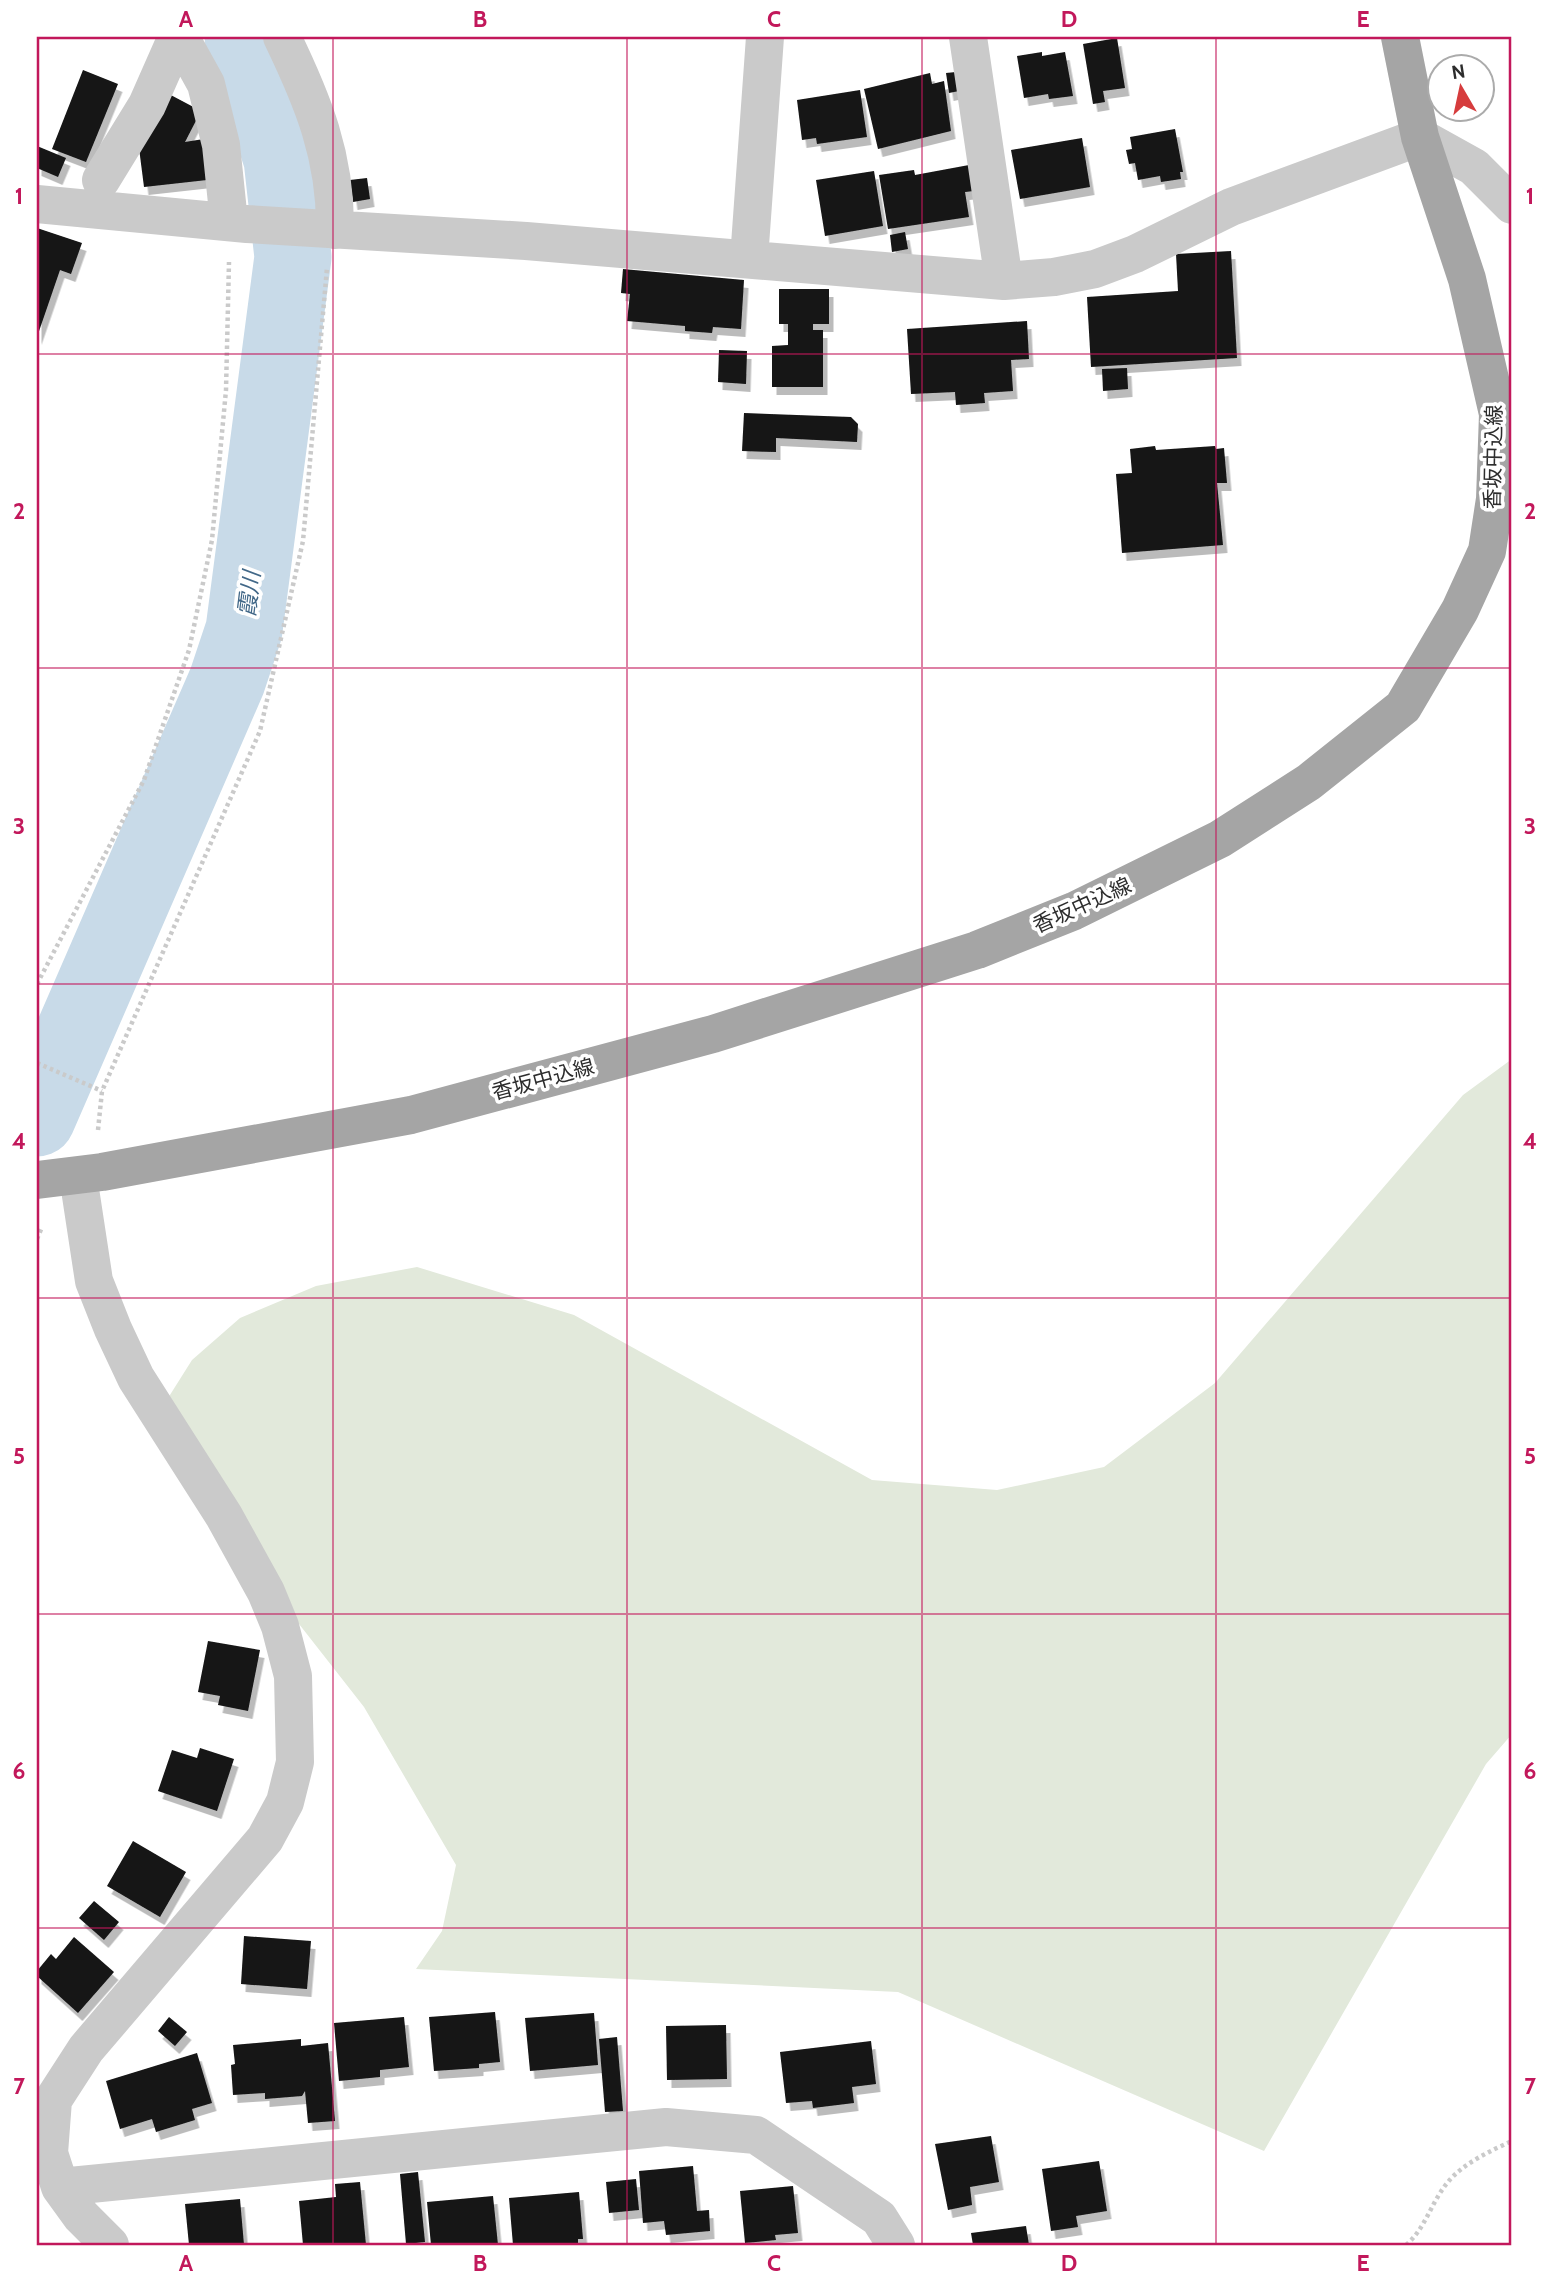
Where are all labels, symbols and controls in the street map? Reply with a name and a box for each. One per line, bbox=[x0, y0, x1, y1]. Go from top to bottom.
text: A bbox=[179, 5, 194, 33]
text: B bbox=[473, 5, 487, 33]
text: C bbox=[767, 5, 781, 33]
text: D bbox=[1061, 5, 1077, 33]
text: E bbox=[1356, 5, 1370, 33]
north arrow bbox=[1426, 52, 1496, 122]
text: N bbox=[1450, 59, 1467, 84]
text: 1 bbox=[15, 182, 23, 210]
text: 1 bbox=[1526, 182, 1534, 210]
street label: 香坂中込線 bbox=[1480, 404, 1506, 510]
text: 2 bbox=[13, 497, 25, 525]
text: 2 bbox=[1524, 497, 1536, 525]
water label: 霞川 bbox=[232, 566, 266, 619]
text: 3 bbox=[13, 812, 25, 840]
text: 3 bbox=[1524, 812, 1536, 840]
street label: 香坂中込線 bbox=[1029, 872, 1135, 938]
street label: 香坂中込線 bbox=[489, 1053, 597, 1105]
text: 4 bbox=[12, 1127, 26, 1155]
text: 4 bbox=[1523, 1127, 1537, 1155]
text: 5 bbox=[13, 1442, 25, 1470]
text: 5 bbox=[1524, 1442, 1536, 1470]
text: 6 bbox=[13, 1757, 25, 1785]
text: 6 bbox=[1524, 1757, 1536, 1785]
text: 7 bbox=[13, 2072, 25, 2100]
text: 7 bbox=[1524, 2072, 1536, 2100]
text: A bbox=[179, 2249, 194, 2277]
text: B bbox=[473, 2249, 487, 2277]
text: C bbox=[767, 2249, 781, 2277]
text: D bbox=[1061, 2249, 1077, 2277]
text: E bbox=[1356, 2249, 1370, 2277]

